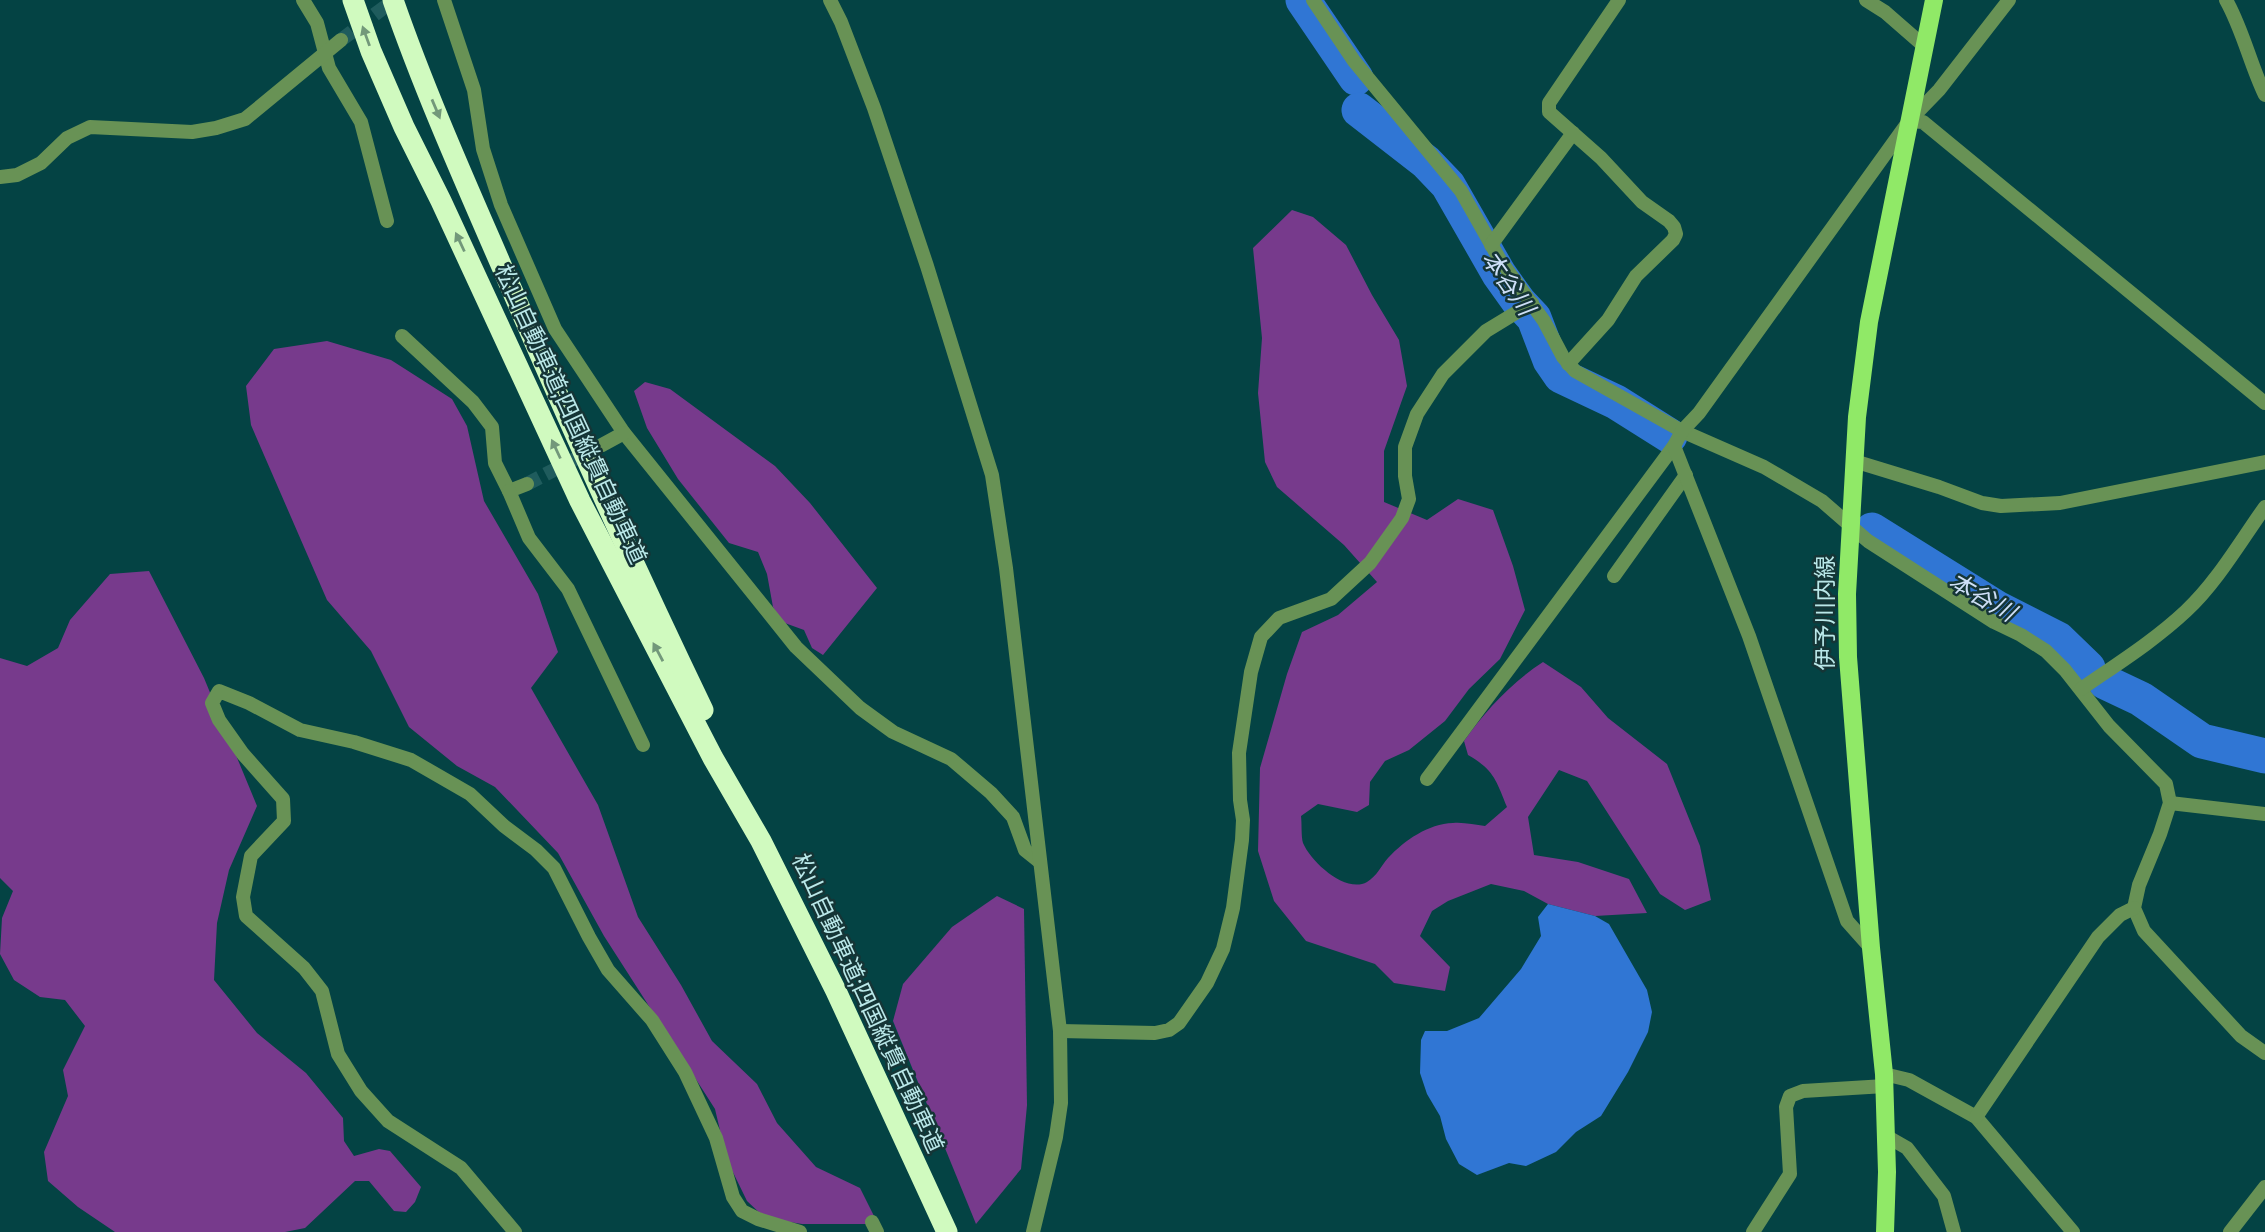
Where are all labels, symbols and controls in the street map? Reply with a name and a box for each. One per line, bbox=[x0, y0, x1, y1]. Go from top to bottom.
one-way arrow bbox=[360, 25, 371, 46]
one-way arrow bbox=[430, 99, 442, 119]
one-way arrow bbox=[454, 232, 465, 253]
water label: 本谷川 bbox=[1476, 245, 1542, 323]
street label: 松山自動車道;四国縦貫自動車道 bbox=[489, 260, 653, 568]
one-way arrow bbox=[550, 439, 562, 459]
street label: 伊予川内線 bbox=[1811, 556, 1839, 671]
water label: 本谷川 bbox=[1944, 567, 2023, 629]
one-way arrow bbox=[652, 642, 663, 662]
street label: 松山自動車道;四国縦貫自動車道 bbox=[786, 849, 950, 1157]

